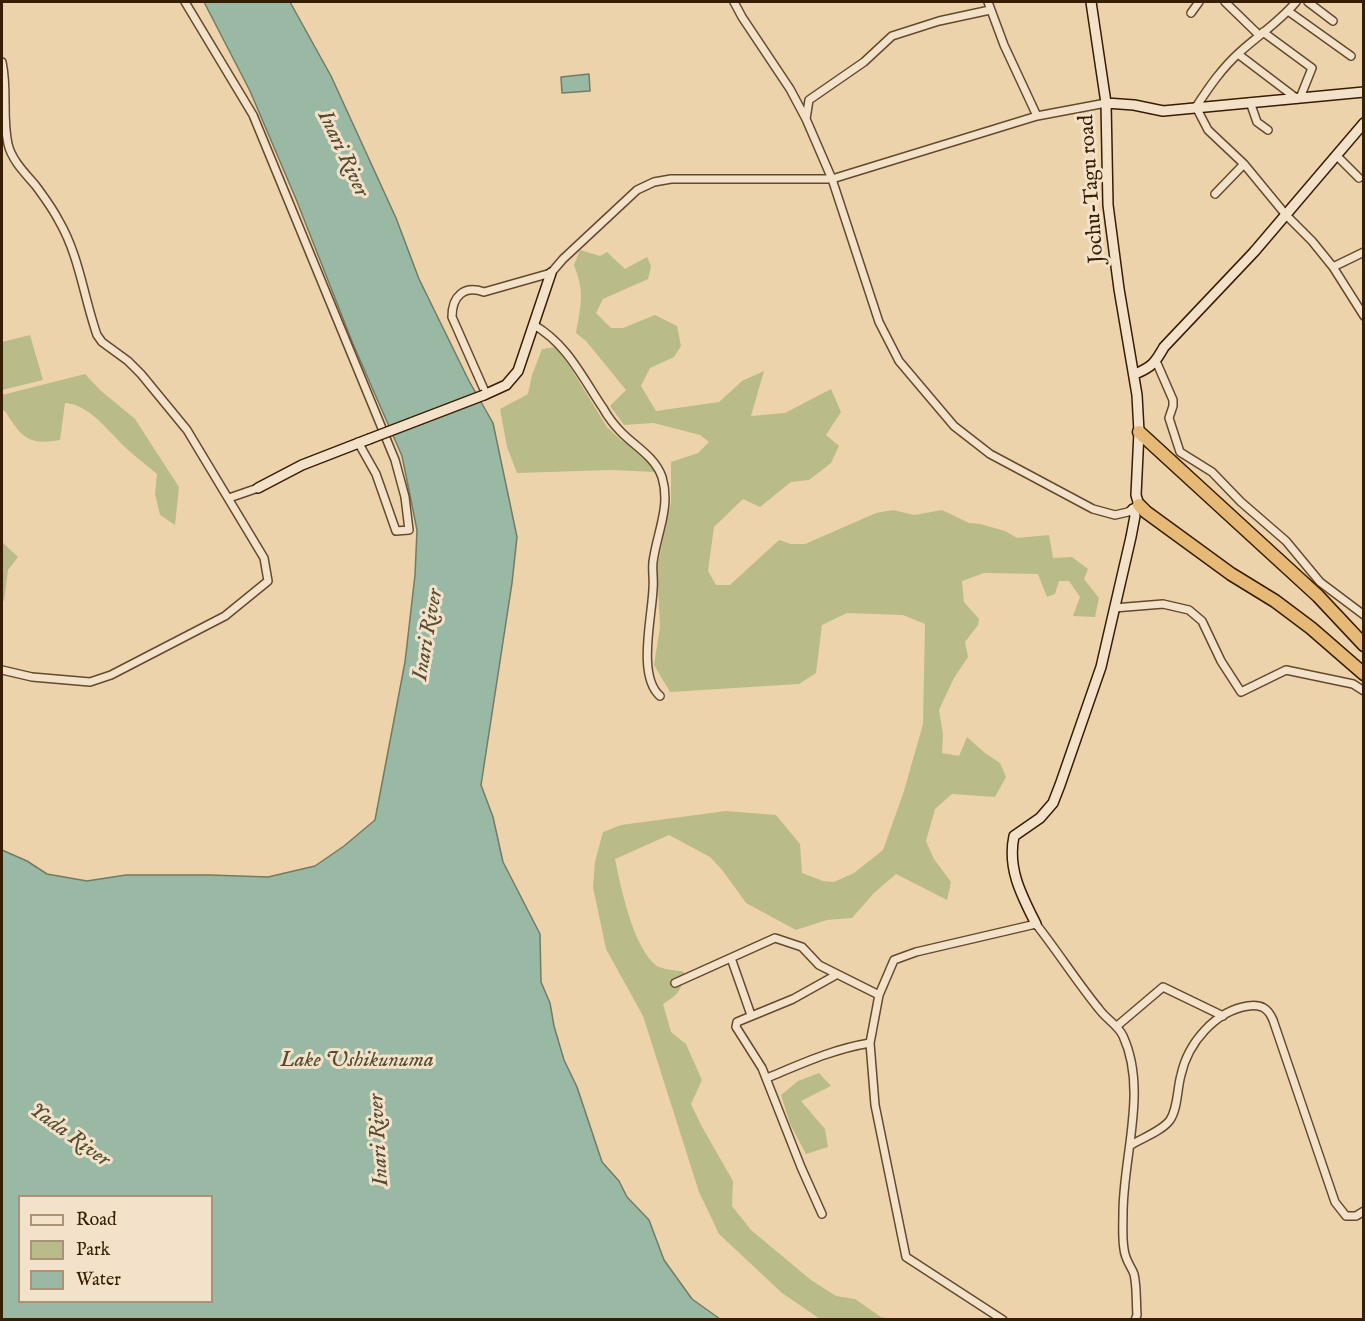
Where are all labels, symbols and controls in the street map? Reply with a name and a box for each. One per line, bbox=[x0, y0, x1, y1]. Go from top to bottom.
water label: Inari River bbox=[310, 106, 374, 202]
street label: Jochu-Tagu road bbox=[1075, 114, 1111, 264]
water label: Inari River bbox=[408, 587, 450, 683]
water label: Lake Ushikunuma bbox=[280, 1048, 434, 1074]
water label: Inari River bbox=[364, 1093, 396, 1187]
water label: Yada River bbox=[24, 1098, 114, 1174]
legend bbox=[18, 1195, 213, 1303]
text: Road bbox=[76, 1209, 117, 1232]
text: Park bbox=[76, 1239, 110, 1262]
text: Water bbox=[76, 1269, 121, 1292]

